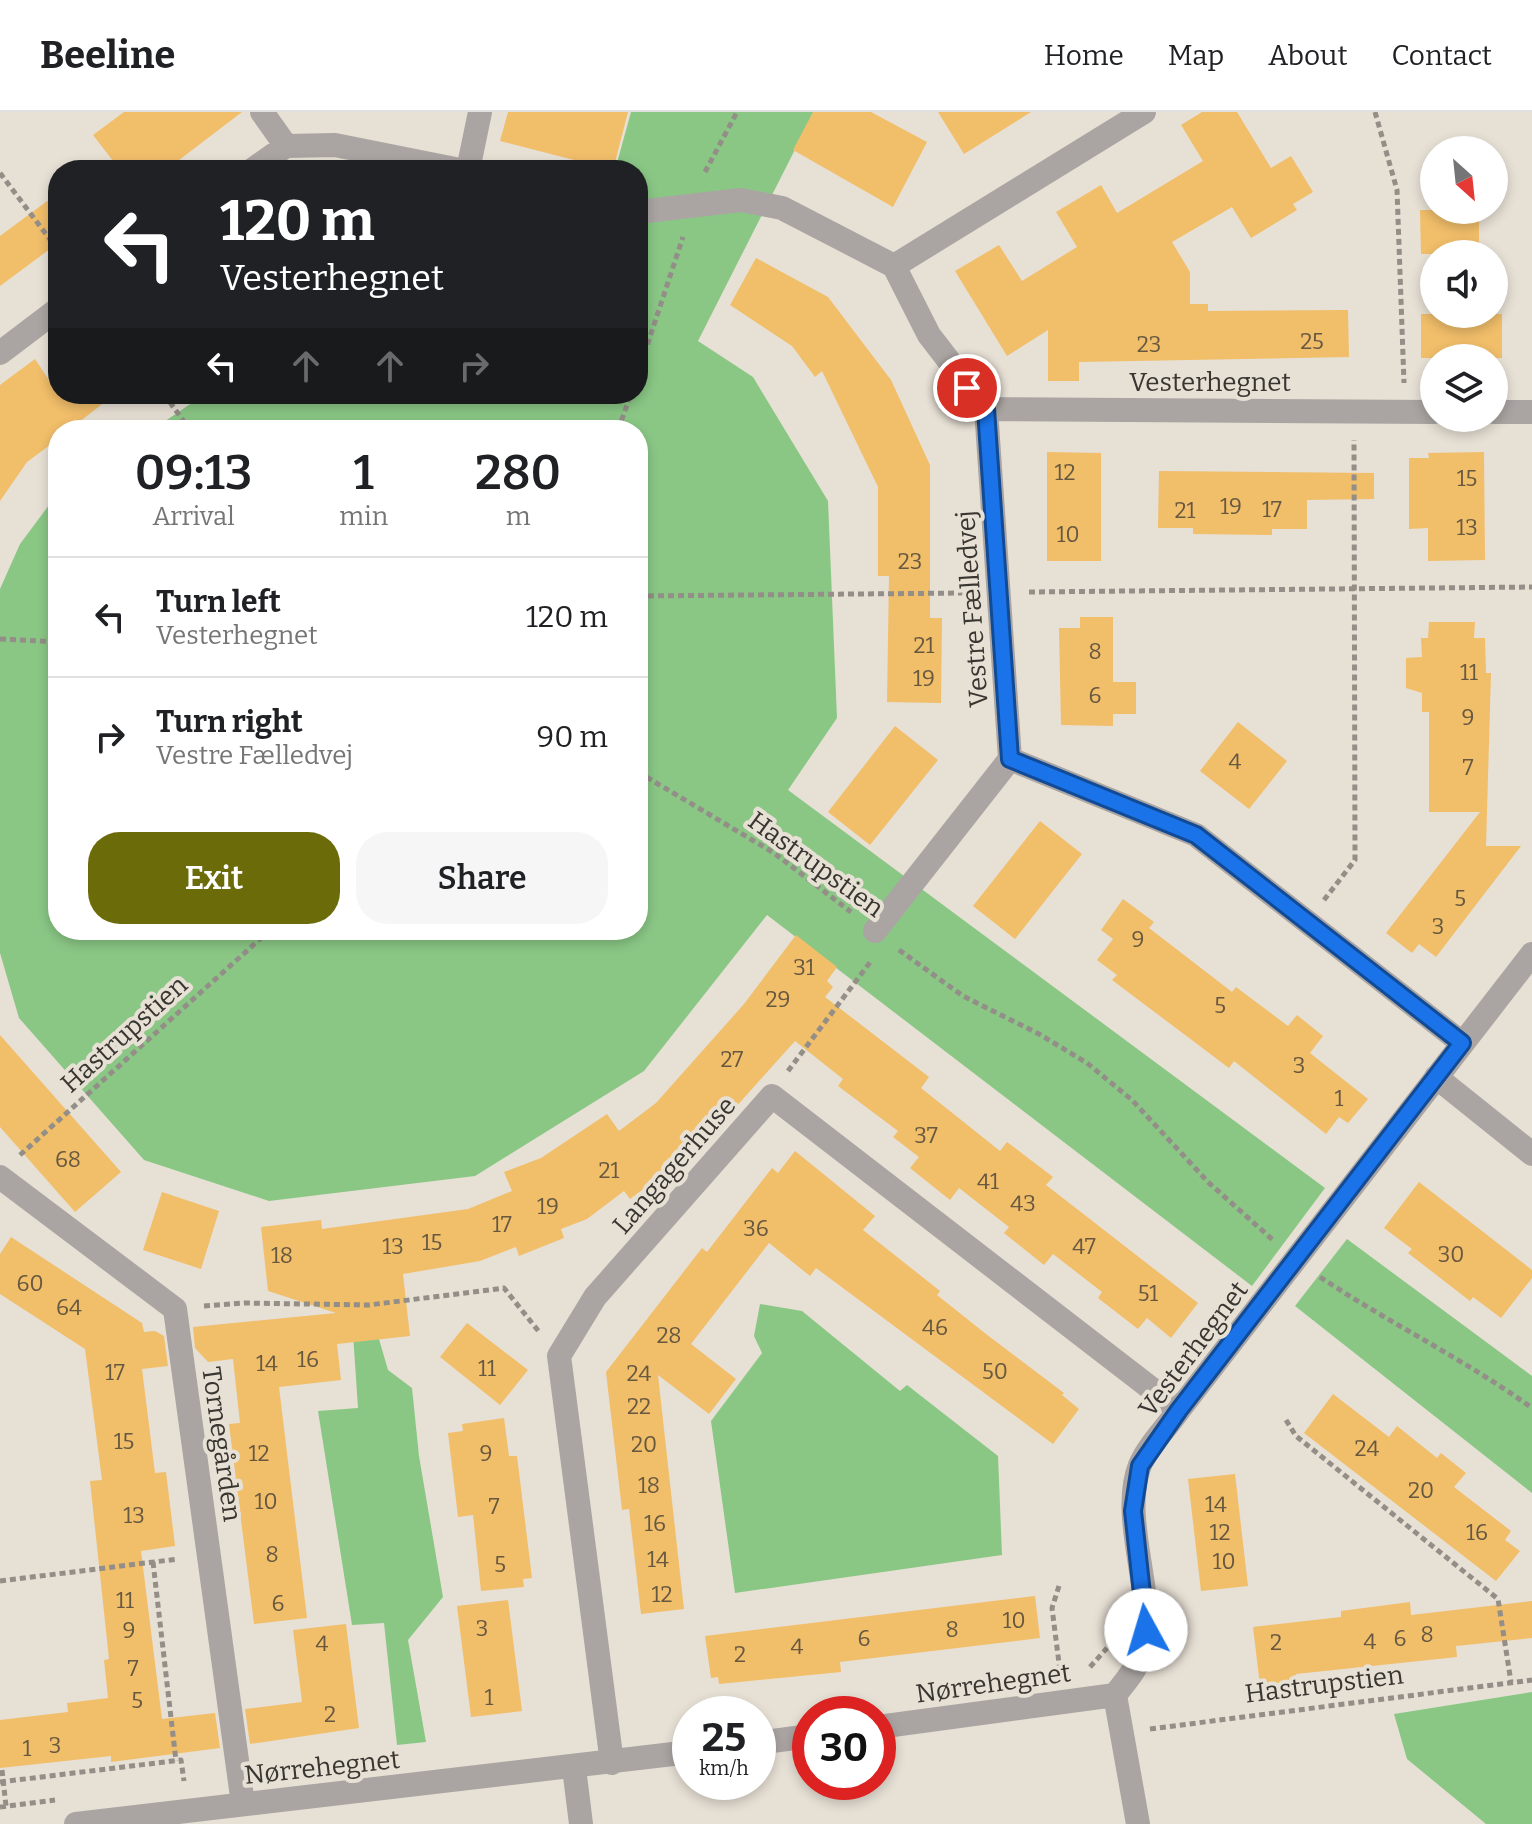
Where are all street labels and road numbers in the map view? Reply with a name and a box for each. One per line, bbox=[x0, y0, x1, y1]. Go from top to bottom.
street label: Vesterhegnet bbox=[1129, 367, 1291, 398]
street label: Vestre Fælledvej bbox=[950, 510, 995, 708]
street label: Hastrupstien bbox=[742, 805, 890, 924]
street label: Hastrupstien bbox=[55, 969, 194, 1099]
street label: Langagerhuse bbox=[606, 1090, 742, 1240]
street label: Vesterhegnet bbox=[1132, 1275, 1255, 1423]
street label: Tornegården bbox=[195, 1365, 248, 1524]
street label: Nørrehegnet bbox=[914, 1657, 1073, 1710]
street label: Hastrupstien bbox=[1243, 1659, 1406, 1710]
street label: Nørrehegnet bbox=[243, 1744, 402, 1791]

